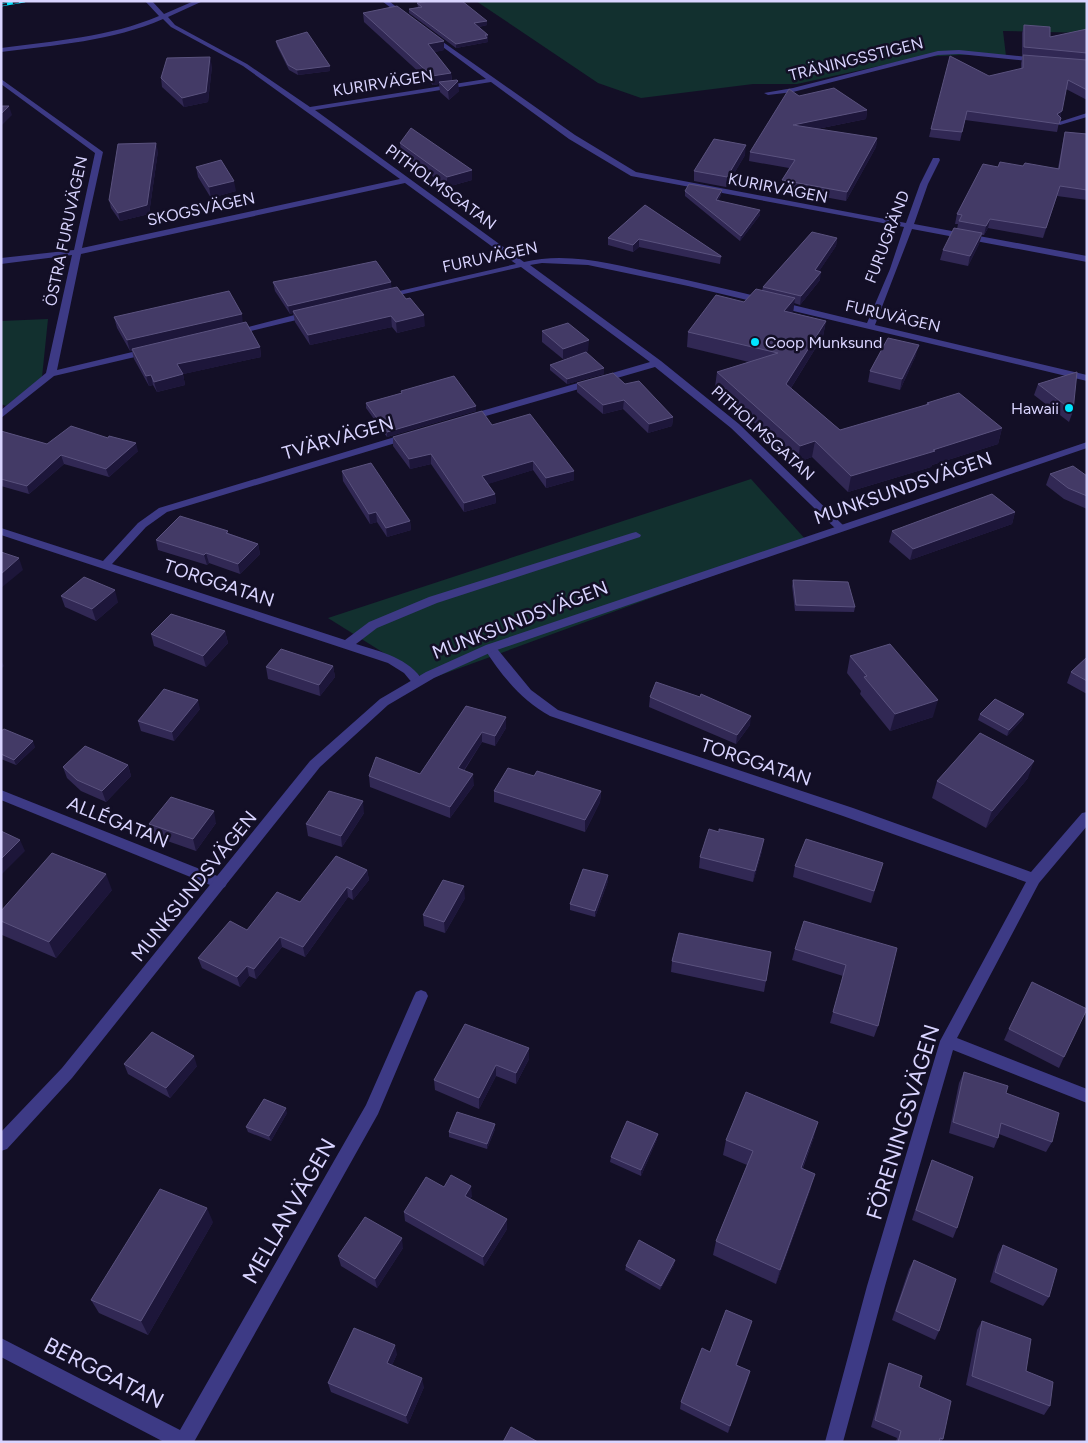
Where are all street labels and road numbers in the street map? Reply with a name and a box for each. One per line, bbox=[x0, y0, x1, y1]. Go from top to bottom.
street label: TRÄNINGSSTIGEN bbox=[787, 33, 925, 85]
street label: KURIRVÄGEN bbox=[331, 66, 435, 100]
street label: PITHOLMSGATAN bbox=[382, 140, 500, 234]
street label: ÖSTRA FURUVÄGEN bbox=[41, 154, 91, 308]
street label: KURIRVÄGEN bbox=[726, 169, 830, 207]
street label: SKOGSVÄGEN bbox=[145, 188, 257, 230]
street label: FURUGRÄND bbox=[861, 188, 913, 286]
street label: FURUVÄGEN bbox=[441, 238, 539, 276]
street label: FURUVÄGEN bbox=[844, 296, 942, 336]
street label: PITHOLMSGATAN bbox=[708, 382, 818, 484]
street label: TVÄRVÄGEN bbox=[280, 411, 396, 465]
street label: MUNKSUNDSVÄGEN bbox=[811, 447, 995, 529]
street label: TORGGATAN bbox=[161, 554, 277, 612]
street label: MUNKSUNDSVÄGEN bbox=[429, 576, 611, 664]
street label: TORGGATAN bbox=[698, 733, 814, 791]
street label: ALLÉGATAN bbox=[64, 791, 172, 853]
street label: MUNKSUNDSVÄGEN bbox=[126, 806, 262, 966]
street label: FÖRENINGSVÄGEN bbox=[860, 1021, 946, 1223]
street label: MELLANVÄGEN bbox=[236, 1134, 342, 1288]
street label: BERGGATAN bbox=[40, 1331, 168, 1415]

